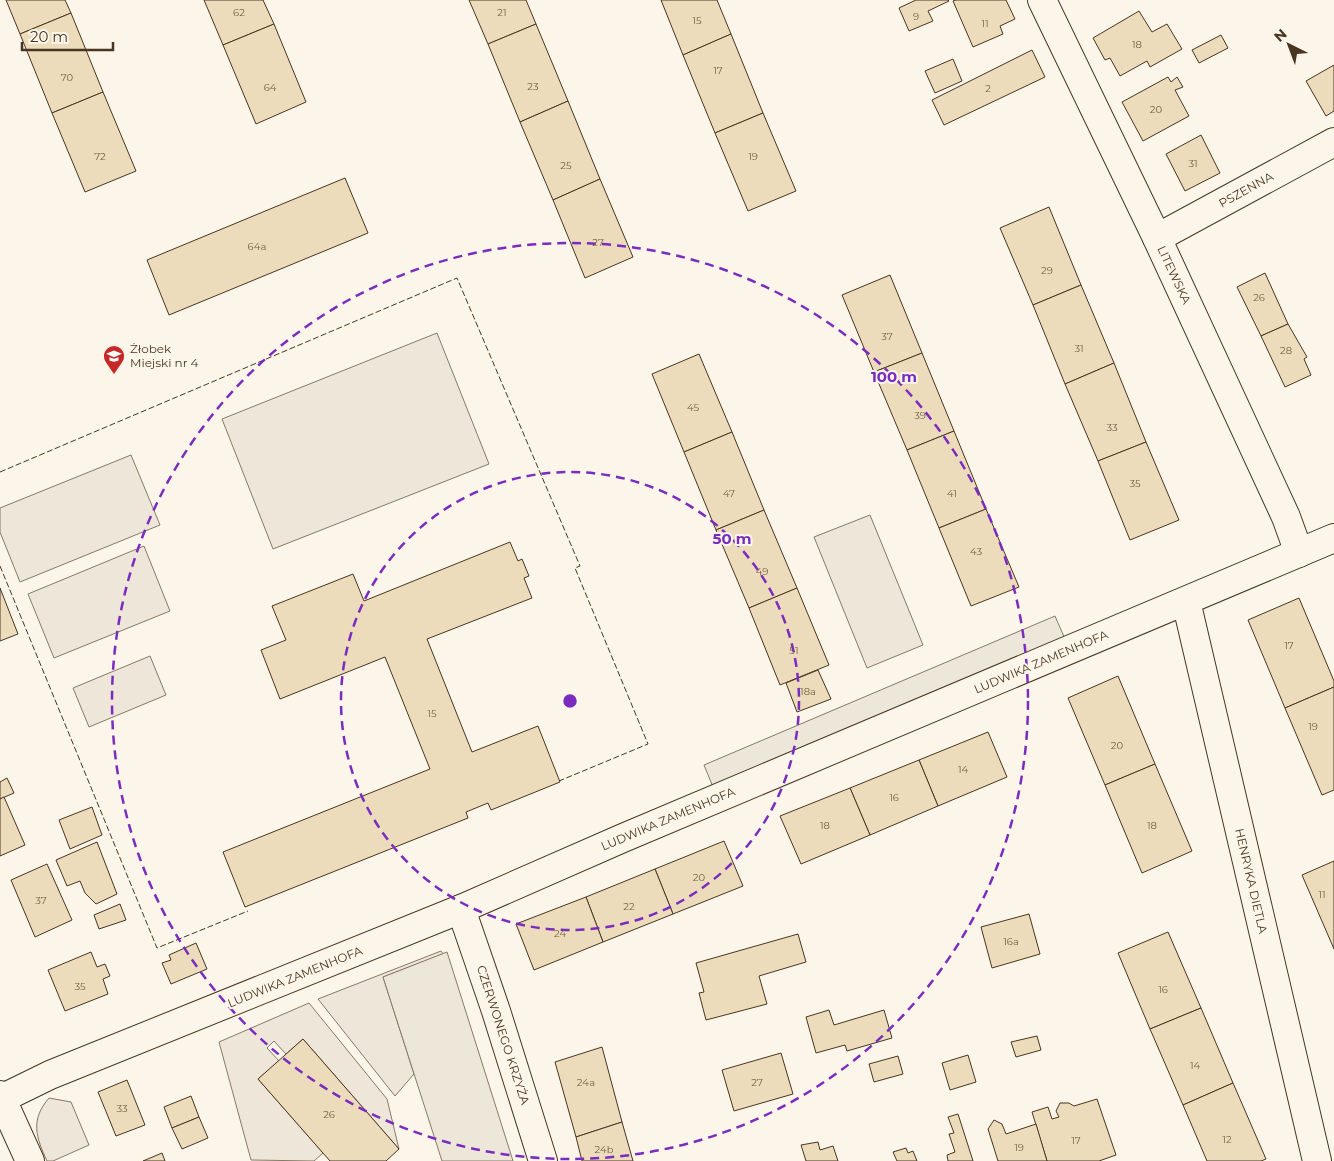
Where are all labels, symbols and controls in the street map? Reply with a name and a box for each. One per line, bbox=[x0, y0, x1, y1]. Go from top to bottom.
house number: 62 bbox=[233, 6, 245, 19]
house number: 21 bbox=[497, 6, 507, 19]
house number: 9 bbox=[913, 10, 919, 23]
house number: 15 bbox=[692, 14, 702, 27]
house number: 11 bbox=[981, 17, 989, 30]
scale bar bbox=[22, 20, 114, 52]
north arrow bbox=[1264, 20, 1314, 70]
text: N bbox=[1270, 25, 1291, 46]
text: 20 m bbox=[30, 27, 68, 46]
house number: 18 bbox=[1132, 38, 1142, 51]
house number: 17 bbox=[713, 64, 723, 77]
house number: 70 bbox=[61, 71, 74, 84]
house number: 23 bbox=[527, 80, 539, 93]
house number: 64 bbox=[264, 81, 277, 94]
house number: 2 bbox=[985, 82, 991, 95]
house number: 20 bbox=[1150, 103, 1163, 116]
house number: 72 bbox=[94, 150, 106, 163]
house number: 19 bbox=[748, 150, 758, 163]
house number: 31 bbox=[1188, 157, 1198, 170]
house number: 25 bbox=[560, 159, 572, 172]
street label: PSZENNA bbox=[1216, 168, 1276, 211]
house number: 27 bbox=[592, 236, 604, 249]
house number: 64a bbox=[248, 240, 266, 253]
street label: LITEWSKA bbox=[1154, 243, 1195, 307]
house number: 29 bbox=[1041, 264, 1053, 277]
house number: 26 bbox=[1253, 291, 1265, 304]
house number: 37 bbox=[881, 330, 893, 343]
place label: Żłobek Miejski nr 4 bbox=[130, 341, 199, 370]
house number: 31 bbox=[1074, 342, 1084, 355]
school or university icon: Żłobek Miejski nr 4 bbox=[102, 344, 126, 375]
house number: 28 bbox=[1280, 344, 1292, 357]
text: 100 m bbox=[871, 367, 917, 386]
house number: 45 bbox=[687, 401, 699, 414]
house number: 39 bbox=[914, 409, 926, 422]
house number: 33 bbox=[1106, 421, 1118, 434]
house number: 35 bbox=[1129, 477, 1141, 490]
house number: 47 bbox=[723, 487, 735, 500]
house number: 41 bbox=[947, 487, 957, 500]
text: 50 m bbox=[712, 529, 752, 548]
house number: 43 bbox=[970, 545, 982, 558]
house number: 49 bbox=[756, 565, 768, 578]
street label: LUDWIKA ZAMENHOFA bbox=[972, 626, 1110, 697]
house number: 17 bbox=[1284, 639, 1294, 652]
house number: 51 bbox=[789, 644, 799, 657]
house number: 18a bbox=[800, 685, 816, 698]
centre of rings bbox=[561, 692, 579, 710]
house number: 15 bbox=[427, 707, 437, 720]
house number: 19 bbox=[1308, 720, 1318, 733]
house number: 20 bbox=[1111, 739, 1124, 752]
house number: 14 bbox=[958, 763, 968, 776]
street label: LUDWIKA ZAMENHOFA bbox=[599, 783, 737, 854]
house number: 16 bbox=[889, 791, 899, 804]
house number: 18 bbox=[820, 819, 830, 832]
house number: 18 bbox=[1147, 819, 1157, 832]
street label: HENRYKA DIETLA bbox=[1232, 827, 1271, 935]
house number: 20 bbox=[693, 871, 706, 884]
house number: 11 bbox=[1318, 888, 1326, 901]
house number: 37 bbox=[35, 894, 47, 907]
house number: 22 bbox=[623, 900, 635, 913]
house number: 24 bbox=[554, 927, 566, 940]
house number: 16a bbox=[1003, 935, 1019, 948]
street label: LUDWIKA ZAMENHOFA bbox=[225, 942, 365, 1010]
street label: CZERWONEGO KRZYŻA bbox=[474, 963, 533, 1107]
house number: 35 bbox=[74, 980, 86, 993]
house number: 16 bbox=[1158, 983, 1168, 996]
house number: 14 bbox=[1190, 1059, 1200, 1072]
house number: 24a bbox=[577, 1076, 595, 1089]
house number: 27 bbox=[751, 1076, 763, 1089]
house number: 33 bbox=[116, 1102, 128, 1115]
house number: 26 bbox=[323, 1108, 335, 1121]
house number: 12 bbox=[1222, 1133, 1232, 1146]
house number: 17 bbox=[1071, 1134, 1081, 1147]
house number: 19 bbox=[1014, 1141, 1024, 1154]
house number: 24b bbox=[595, 1143, 614, 1156]

